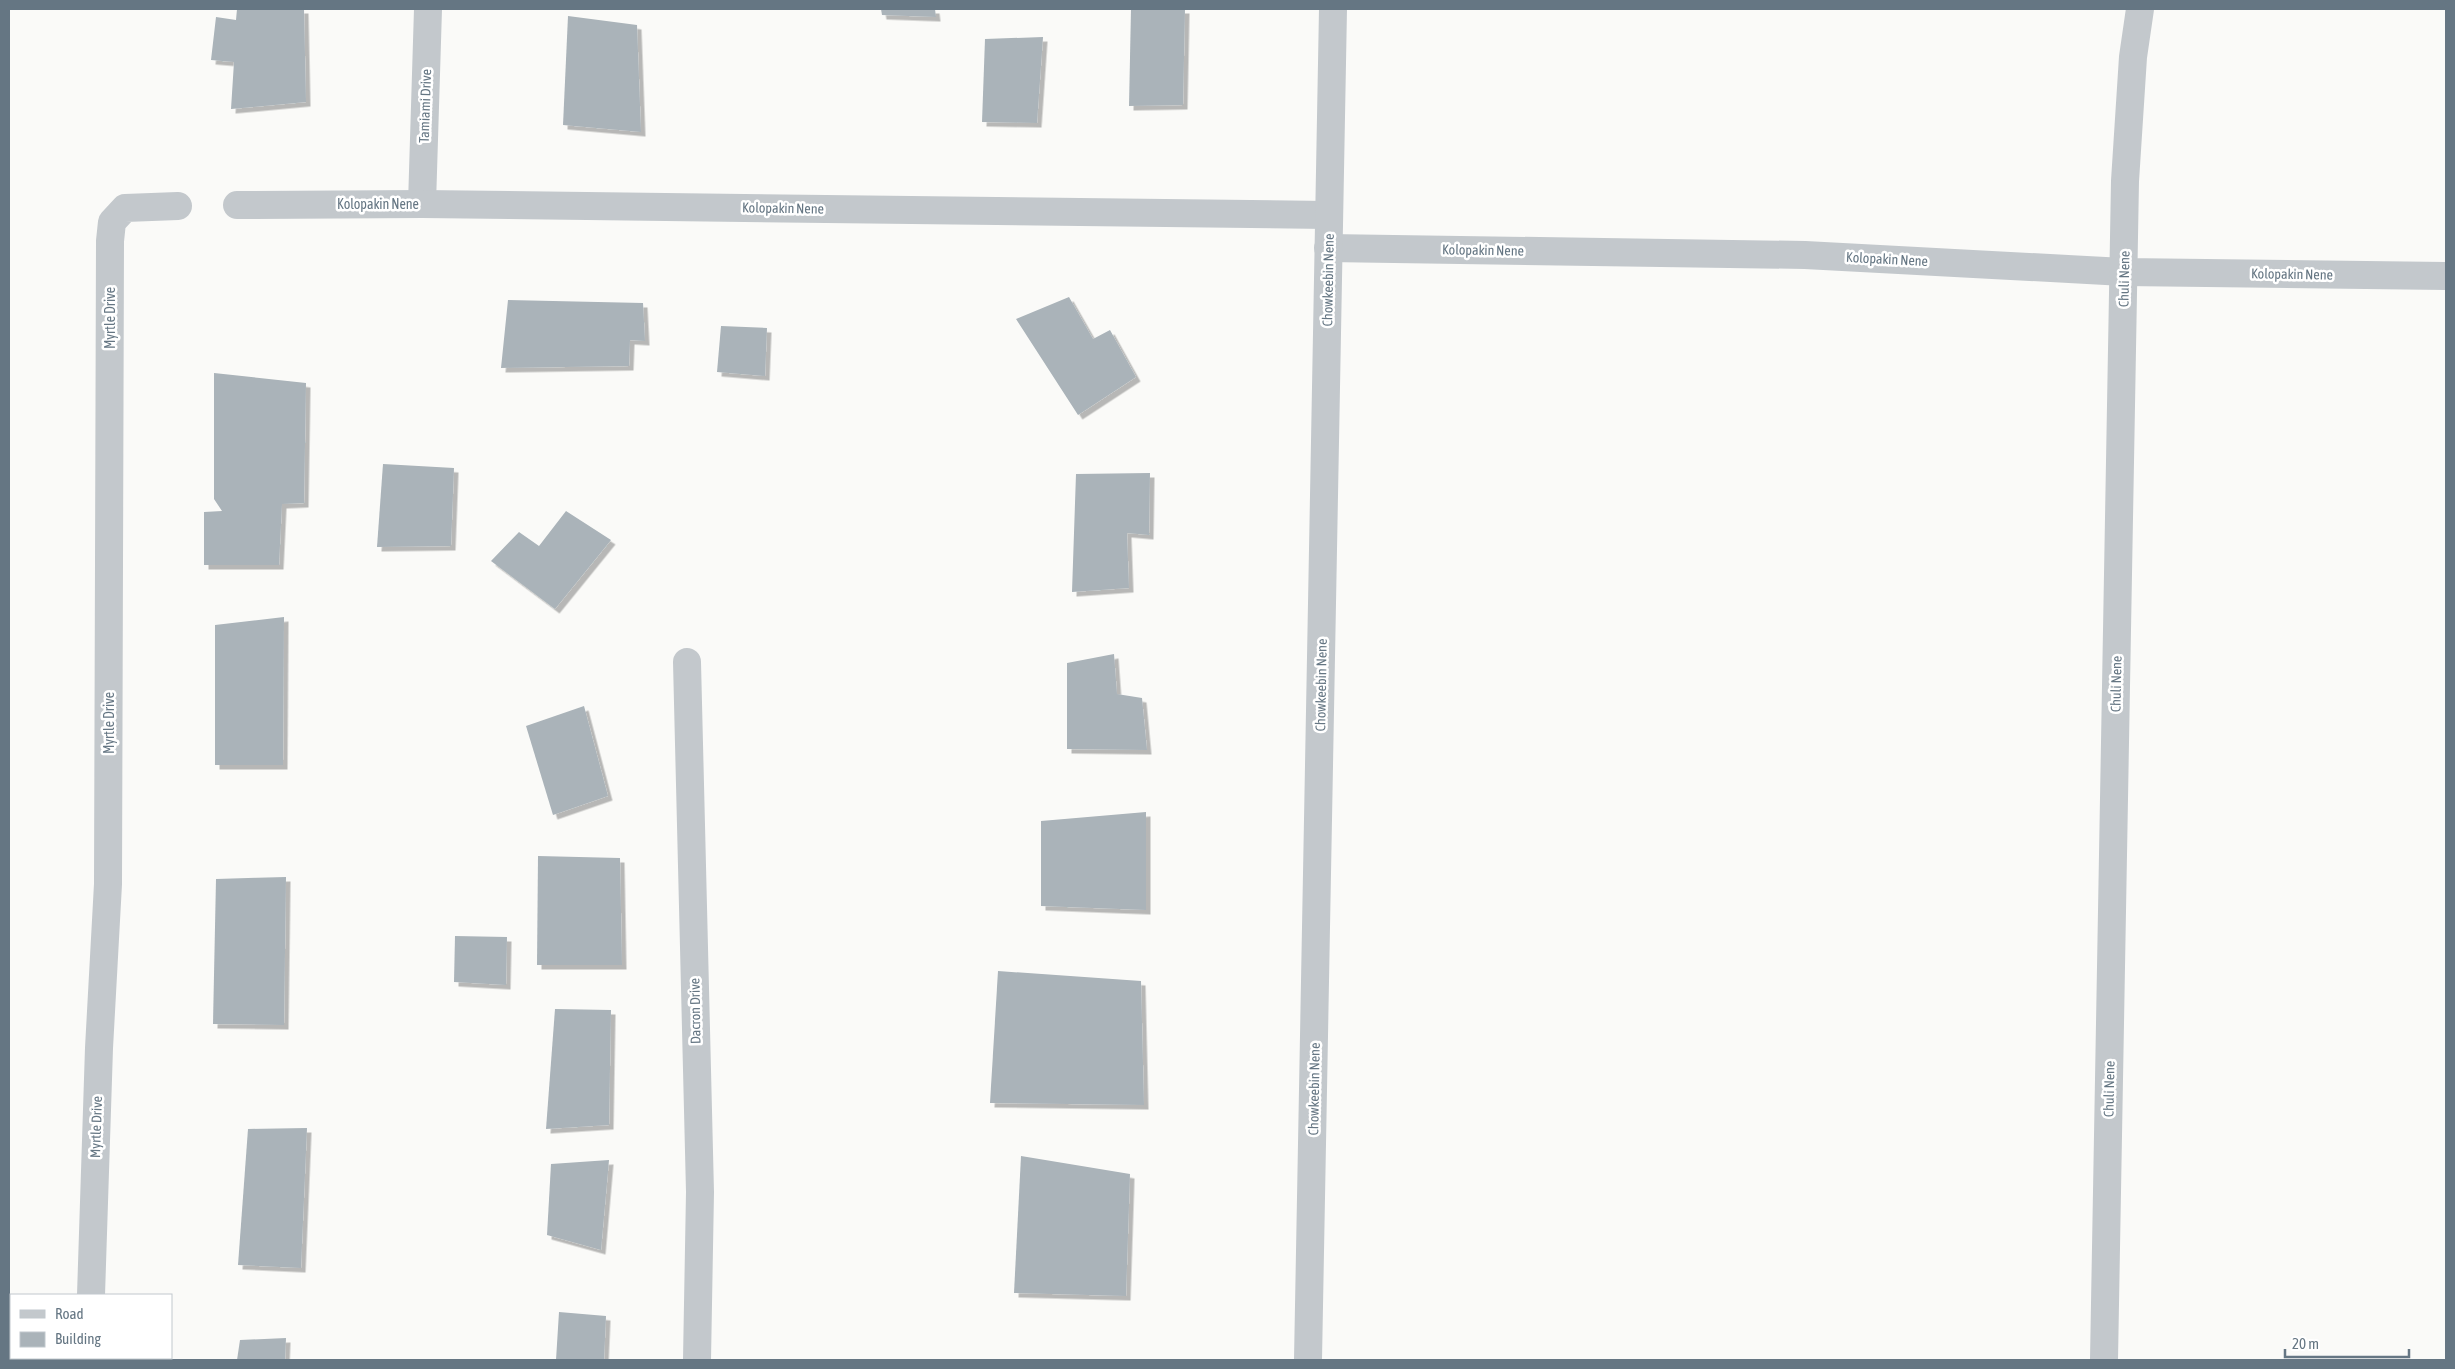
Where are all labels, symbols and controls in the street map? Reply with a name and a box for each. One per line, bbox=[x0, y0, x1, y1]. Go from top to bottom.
street label: Tamiami Drive bbox=[416, 69, 434, 143]
street label: Kolopakin Nene bbox=[337, 196, 419, 212]
street label: Kolopakin Nene bbox=[742, 199, 824, 217]
street label: Chowkeebin Nene bbox=[1319, 233, 1337, 327]
street label: Kolopakin Nene bbox=[1442, 241, 1524, 259]
street label: Kolopakin Nene bbox=[1846, 249, 1928, 269]
street label: Chuli Nene bbox=[2116, 251, 2132, 307]
street label: Kolopakin Nene bbox=[2251, 265, 2333, 283]
street label: Myrtle Drive bbox=[102, 287, 118, 349]
street label: Chowkeebin Nene bbox=[1312, 638, 1330, 732]
street label: Chuli Nene bbox=[2108, 656, 2124, 712]
street label: Myrtle Drive bbox=[101, 692, 117, 754]
street label: Dacron Drive bbox=[686, 978, 704, 1044]
street label: Chowkeebin Nene bbox=[1305, 1042, 1323, 1136]
street label: Chuli Nene bbox=[2101, 1061, 2117, 1117]
street label: Myrtle Drive bbox=[87, 1096, 105, 1158]
legend bbox=[10, 1294, 172, 1359]
text: Road bbox=[55, 1305, 84, 1322]
scale bar bbox=[2285, 1326, 2409, 1358]
text: Building bbox=[55, 1330, 101, 1347]
text: 20 m bbox=[2292, 1335, 2319, 1352]

